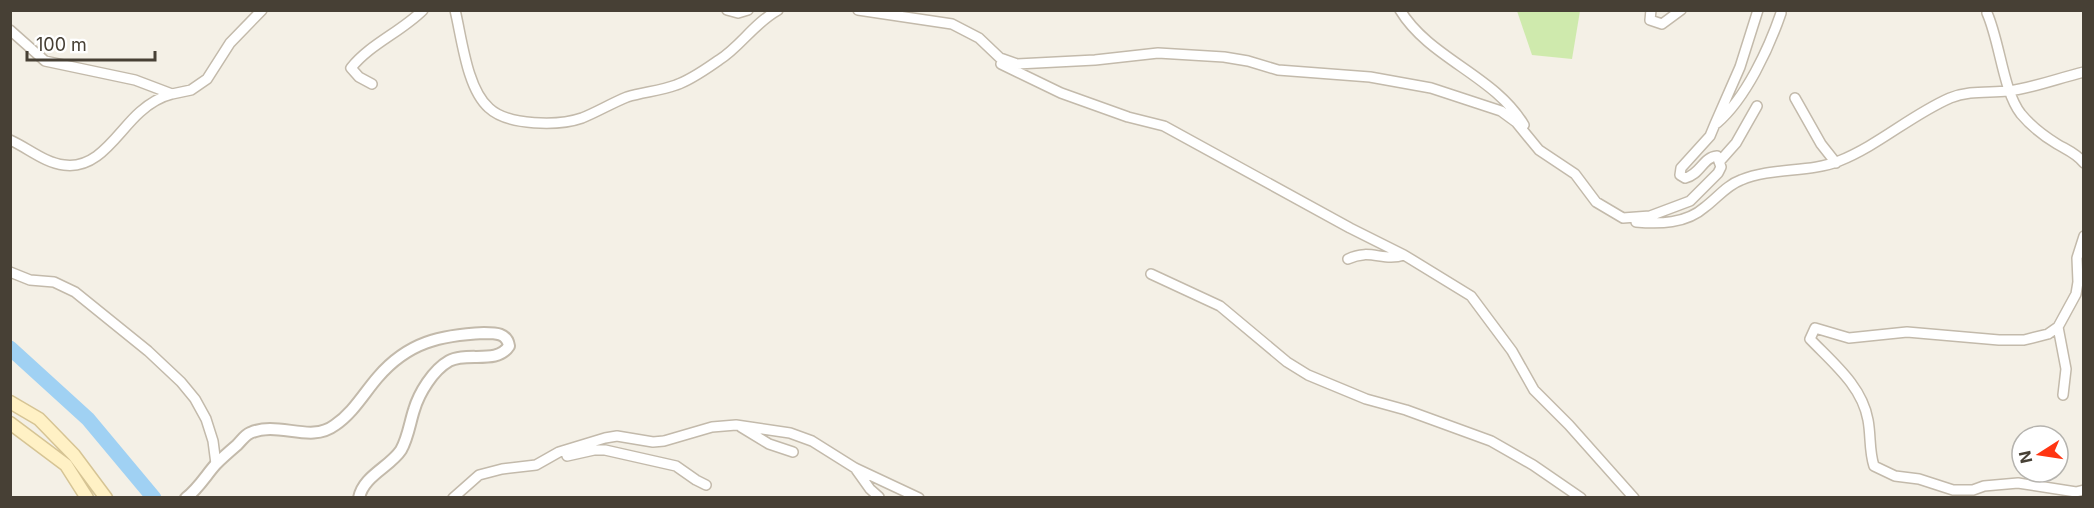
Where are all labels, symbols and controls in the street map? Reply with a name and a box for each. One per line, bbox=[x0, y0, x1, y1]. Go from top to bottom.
scale bar bbox=[27, 24, 154, 62]
text: 100 m bbox=[36, 34, 87, 55]
north arrow bbox=[2010, 424, 2070, 484]
text: N bbox=[2014, 449, 2036, 465]

